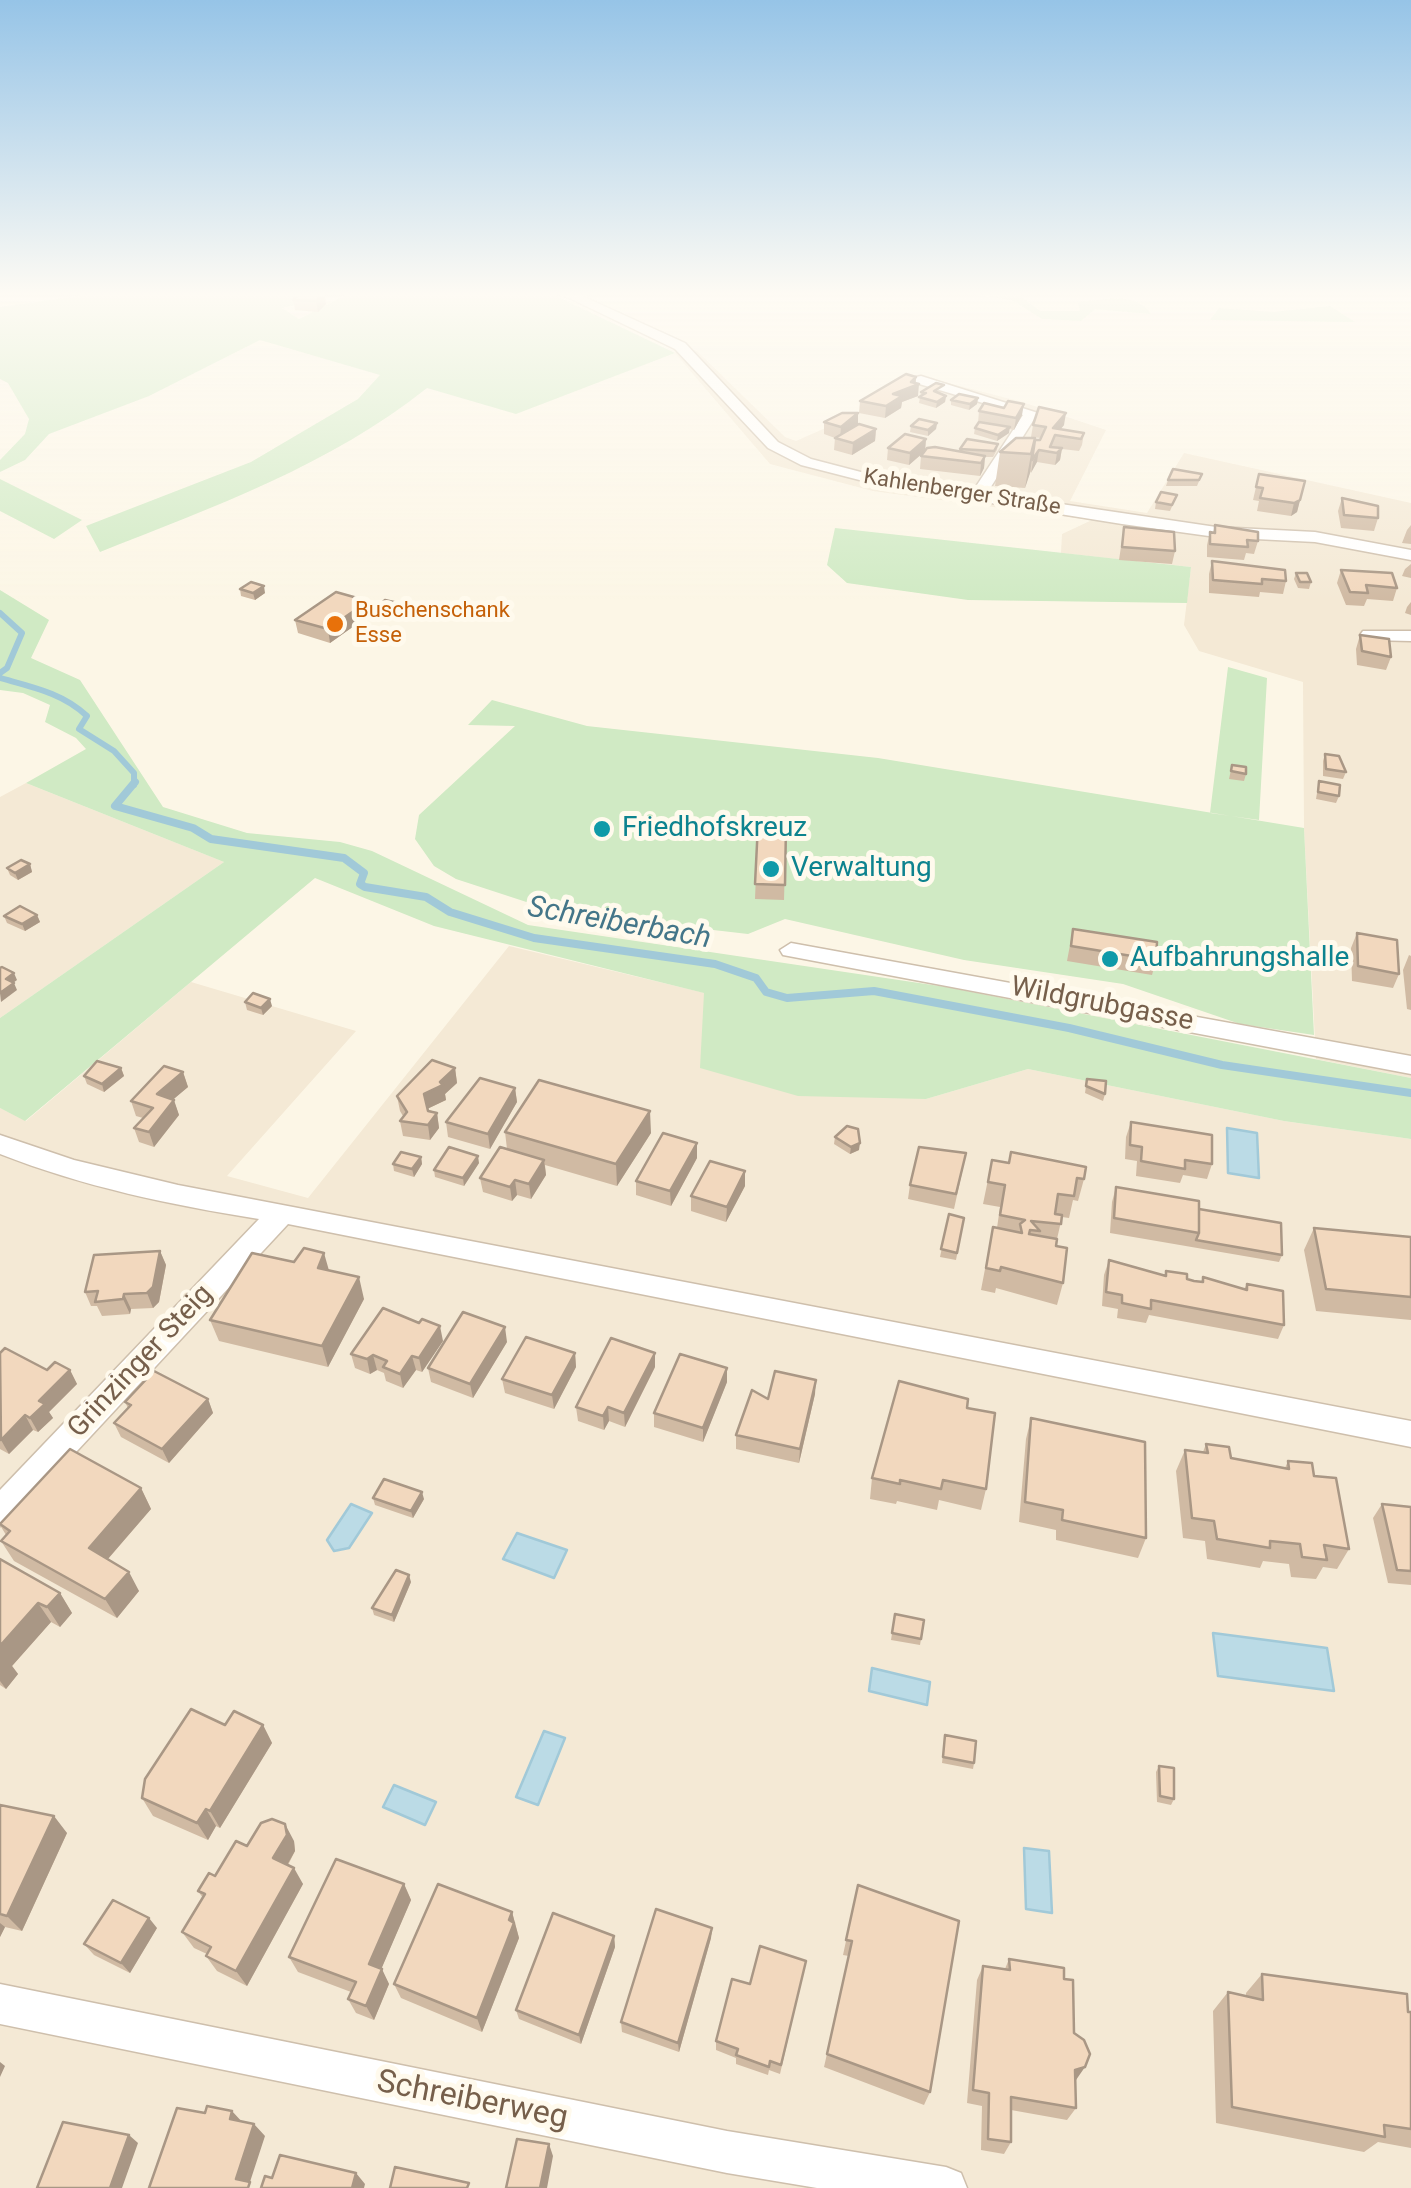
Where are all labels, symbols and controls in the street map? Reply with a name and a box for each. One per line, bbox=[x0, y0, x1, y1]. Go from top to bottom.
street label: Kahlenberger Straße bbox=[862, 464, 1062, 522]
place label: Buschenschank Esse bbox=[355, 598, 510, 650]
marker: Buschenschank Esse bbox=[324, 613, 346, 635]
place label: Friedhofskreuz bbox=[622, 812, 807, 846]
marker: Friedhofskreuz bbox=[591, 818, 613, 840]
place label: Verwaltung bbox=[791, 852, 932, 886]
marker: Verwaltung bbox=[760, 858, 782, 880]
water label: Schreiberbach bbox=[524, 890, 714, 958]
place label: Aufbahrungshalle bbox=[1130, 942, 1349, 976]
marker: Aufbahrungshalle bbox=[1099, 948, 1121, 970]
street label: Wildgrubgasse bbox=[1008, 971, 1196, 1039]
street label: Grinzinger Steig bbox=[61, 1278, 221, 1446]
street label: Schreiberweg bbox=[373, 2064, 571, 2138]

